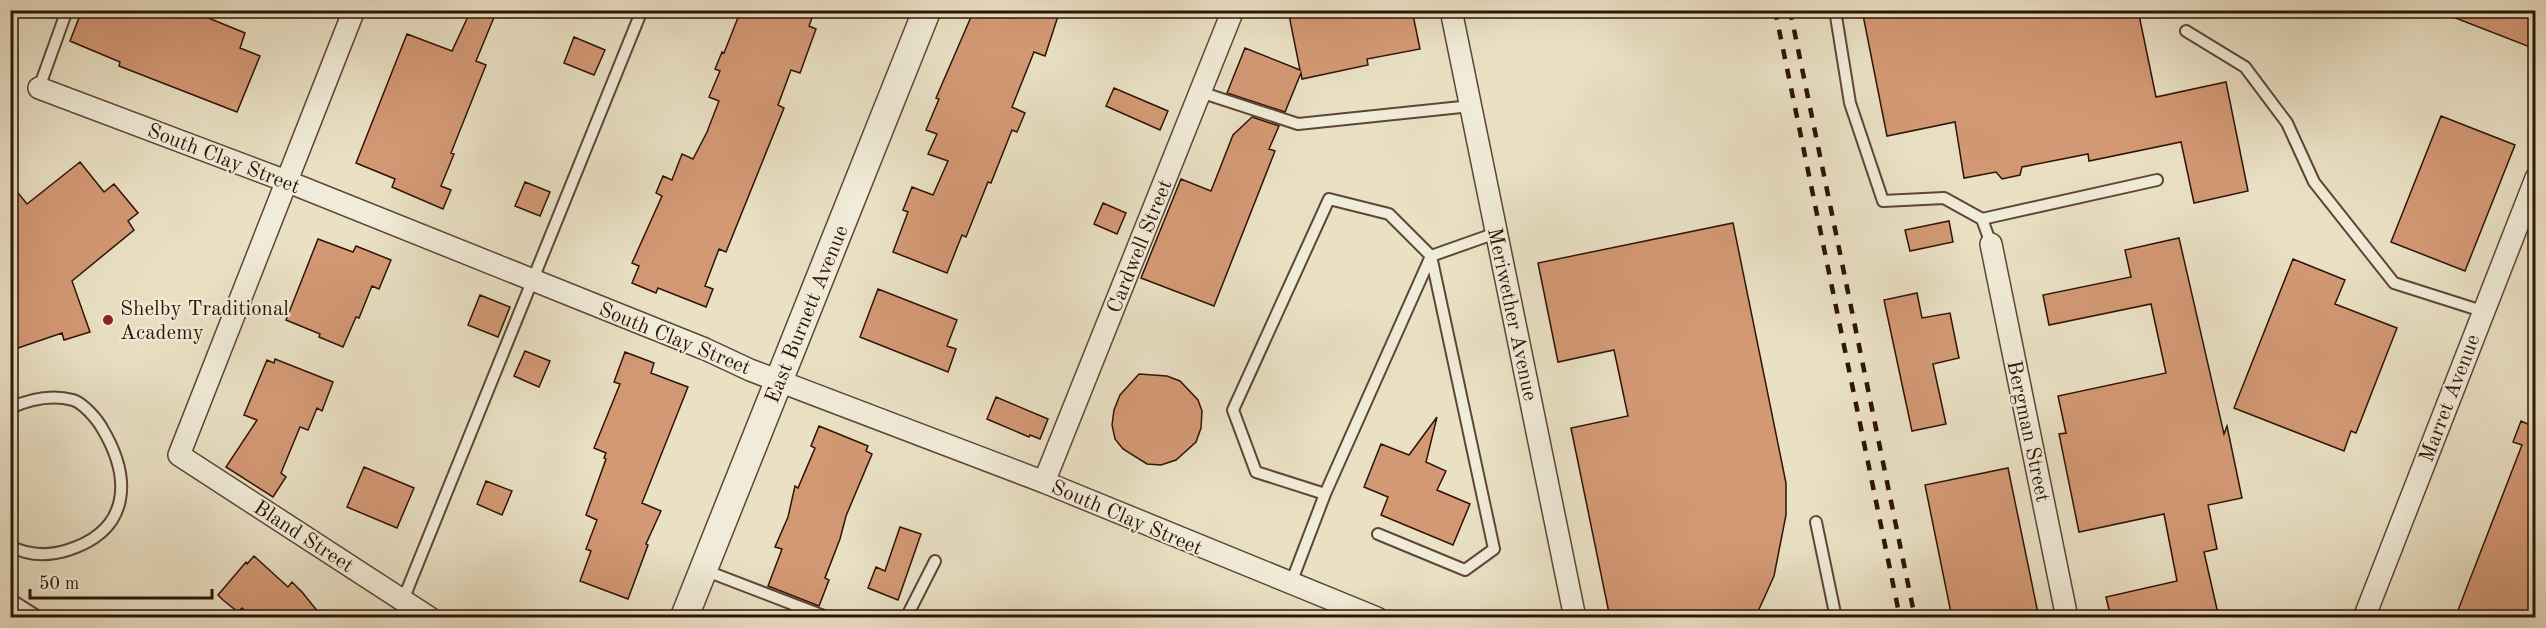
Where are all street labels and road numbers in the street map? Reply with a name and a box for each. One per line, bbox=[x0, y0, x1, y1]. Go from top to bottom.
street label: South Clay Street bbox=[144, 121, 303, 198]
street label: Cardwell Street bbox=[1104, 177, 1177, 316]
street label: East Burnett Avenue bbox=[762, 223, 853, 406]
street label: Meriwether Avenue bbox=[1483, 226, 1540, 403]
street label: South Clay Street bbox=[596, 299, 753, 379]
street label: Marret Avenue bbox=[2416, 332, 2484, 465]
street label: Bergman Street bbox=[2002, 359, 2053, 504]
street label: South Clay Street bbox=[1048, 477, 1205, 560]
street label: Bland Street bbox=[250, 497, 357, 577]

